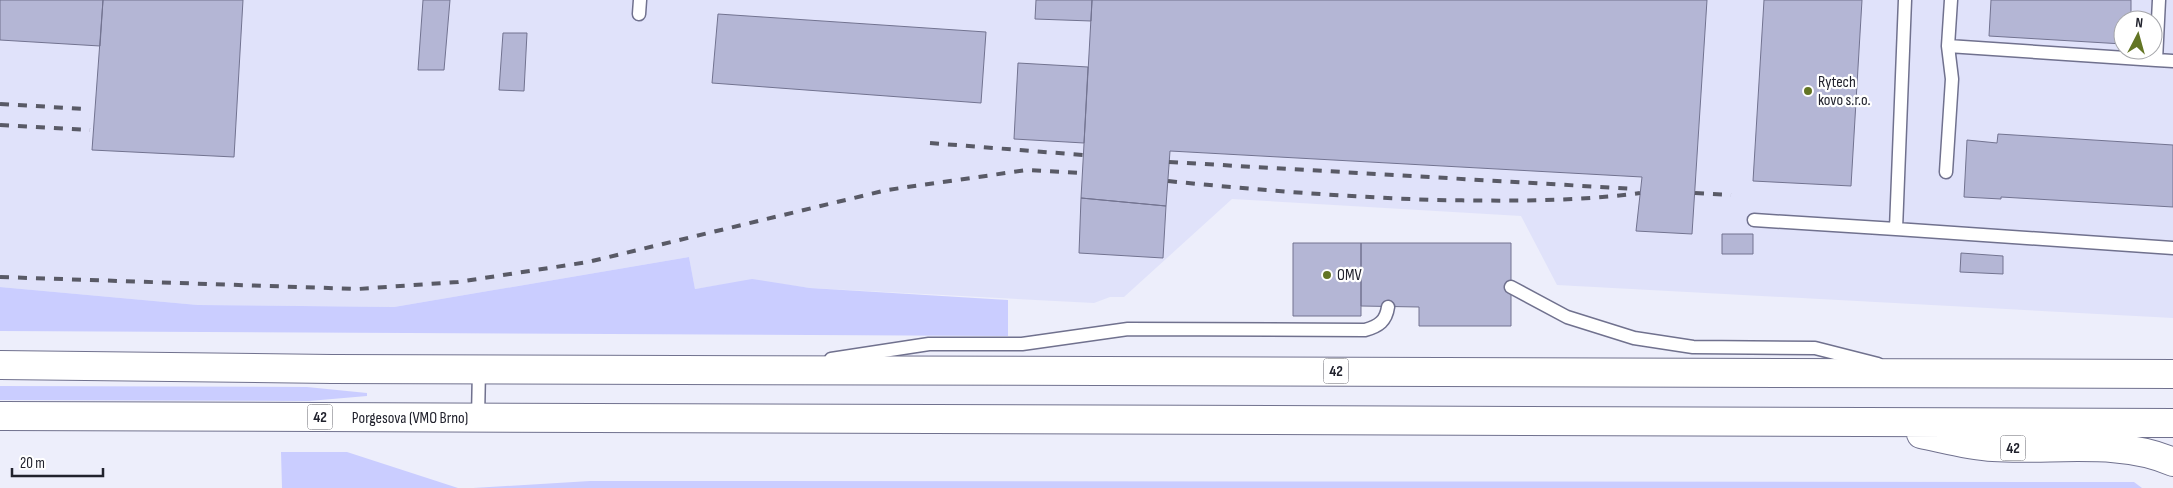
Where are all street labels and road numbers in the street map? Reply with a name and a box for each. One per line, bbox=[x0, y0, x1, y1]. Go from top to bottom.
road number: 42 bbox=[1324, 358, 1348, 384]
road number: 42 bbox=[308, 404, 332, 430]
street label: Porgesova (VMO Brno) bbox=[352, 409, 468, 428]
road number: 42 bbox=[2000, 436, 2026, 460]

